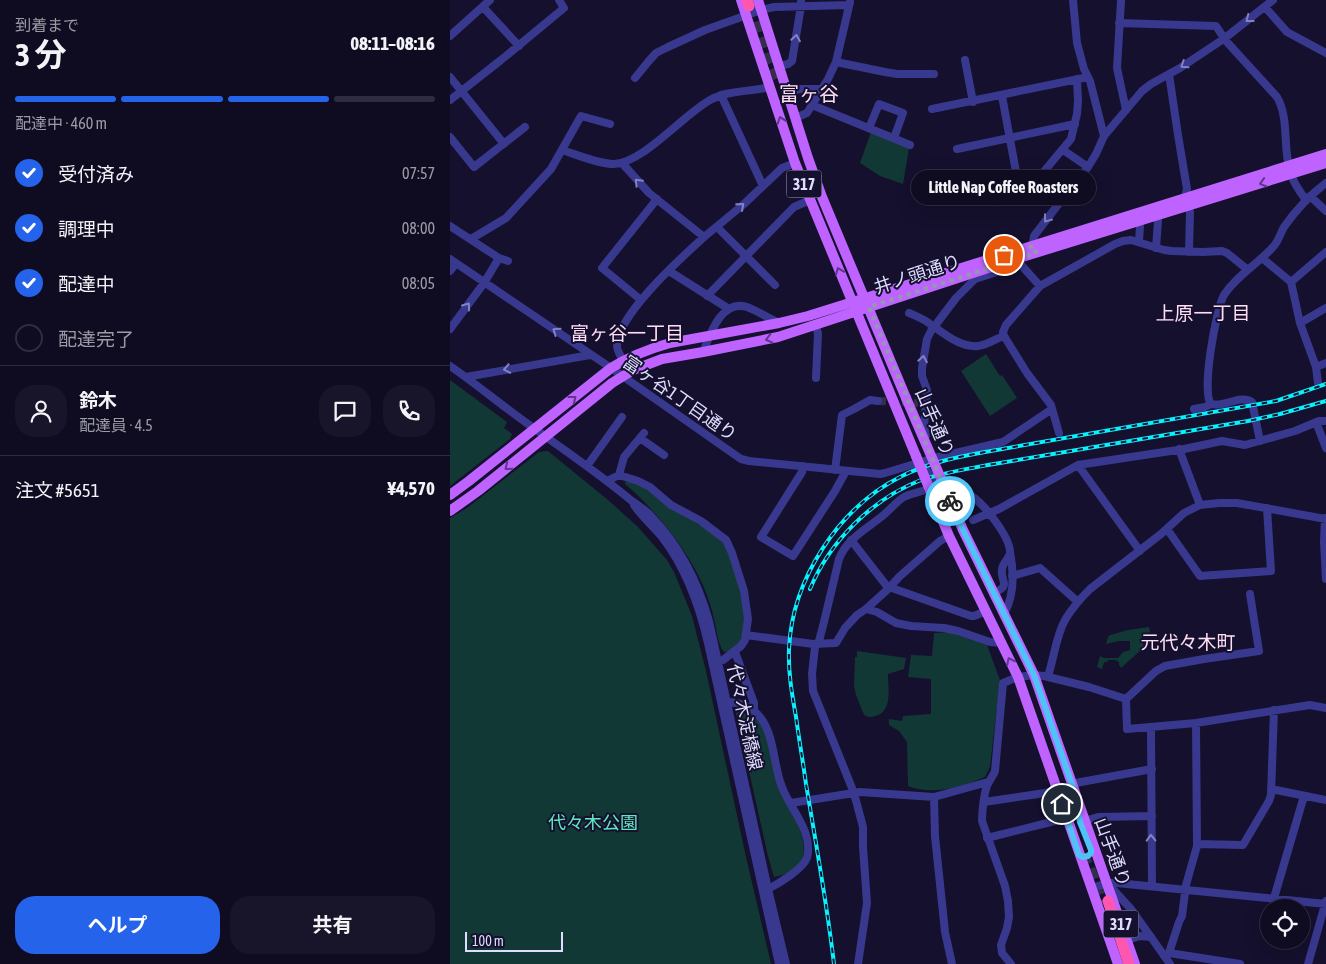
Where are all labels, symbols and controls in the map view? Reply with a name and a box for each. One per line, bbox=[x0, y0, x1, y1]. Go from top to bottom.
one-way arrow bbox=[1246, 14, 1255, 22]
text: 到着まで bbox=[15, 16, 79, 34]
text: 08:11–08:16 bbox=[350, 32, 435, 54]
one-way arrow bbox=[790, 33, 800, 42]
text: 3 分 bbox=[15, 36, 66, 73]
one-way arrow bbox=[1181, 59, 1190, 69]
district label: 富ヶ谷 bbox=[779, 82, 839, 105]
text: 配達中 · 460 m bbox=[15, 114, 107, 132]
one-way arrow bbox=[777, 116, 787, 124]
icon: check bbox=[15, 159, 43, 187]
text: 受付済み bbox=[58, 163, 134, 185]
text: 07:57 bbox=[402, 164, 435, 182]
road number: 317 bbox=[786, 170, 822, 198]
callout: Little Nap Coffee Roasters bbox=[912, 170, 1096, 205]
one-way arrow bbox=[1259, 177, 1267, 187]
text: Little Nap Coffee Roasters bbox=[928, 178, 1079, 196]
one-way arrow bbox=[635, 179, 644, 188]
one-way arrow bbox=[736, 203, 745, 212]
one-way arrow bbox=[1045, 213, 1053, 222]
icon: check bbox=[15, 214, 43, 242]
text: 調理中 bbox=[58, 218, 115, 240]
text: 08:00 bbox=[402, 219, 435, 237]
pin bbox=[983, 234, 1025, 276]
icon: bag bbox=[990, 241, 1018, 269]
street label: 井ノ頭通り bbox=[871, 250, 963, 298]
one-way arrow bbox=[835, 267, 845, 276]
icon: check bbox=[15, 269, 43, 297]
text: 配達中 bbox=[58, 273, 115, 295]
text: 08:05 bbox=[402, 274, 435, 292]
one-way arrow bbox=[461, 302, 470, 312]
district label: 上原一丁目 bbox=[1155, 302, 1251, 324]
district label: 富ヶ谷一丁目 bbox=[570, 322, 684, 344]
text: 配達完了 bbox=[58, 328, 134, 350]
one-way arrow bbox=[552, 328, 562, 337]
one-way arrow bbox=[764, 333, 773, 344]
street label: 富ヶ谷1丁目通り bbox=[619, 351, 741, 445]
one-way arrow bbox=[918, 355, 928, 364]
one-way arrow bbox=[503, 363, 511, 374]
button: person bbox=[15, 385, 67, 437]
button: chat bbox=[319, 385, 371, 437]
button: phone bbox=[383, 385, 435, 437]
street label: 山手通り bbox=[911, 385, 959, 459]
text: 鈴木 bbox=[79, 389, 117, 411]
one-way arrow bbox=[567, 396, 576, 404]
text: 配達員 · 4.5 bbox=[79, 416, 153, 434]
one-way arrow bbox=[504, 461, 514, 470]
courier bbox=[925, 476, 975, 526]
text: ¥4,570 bbox=[387, 477, 435, 499]
text: 注文 #5651 bbox=[15, 479, 100, 501]
icon: bike bbox=[936, 487, 964, 515]
district label: 元代々木町 bbox=[1140, 631, 1236, 653]
one-way arrow bbox=[1006, 657, 1017, 666]
street label: 代々木淀橋線 bbox=[724, 662, 766, 772]
pin bbox=[1041, 783, 1083, 825]
icon: home bbox=[1048, 790, 1076, 818]
park label: 代々木公園 bbox=[548, 812, 638, 833]
street label: 山手通り bbox=[1091, 815, 1135, 889]
one-way arrow bbox=[1146, 833, 1157, 841]
button: ヘルプ bbox=[15, 896, 220, 954]
button: 共有 bbox=[230, 896, 435, 954]
map controls bbox=[1260, 899, 1310, 949]
button: locate bbox=[1260, 899, 1310, 949]
road number: 317 bbox=[1104, 911, 1138, 938]
scale bar bbox=[465, 929, 562, 952]
text: 100 m bbox=[472, 933, 504, 949]

